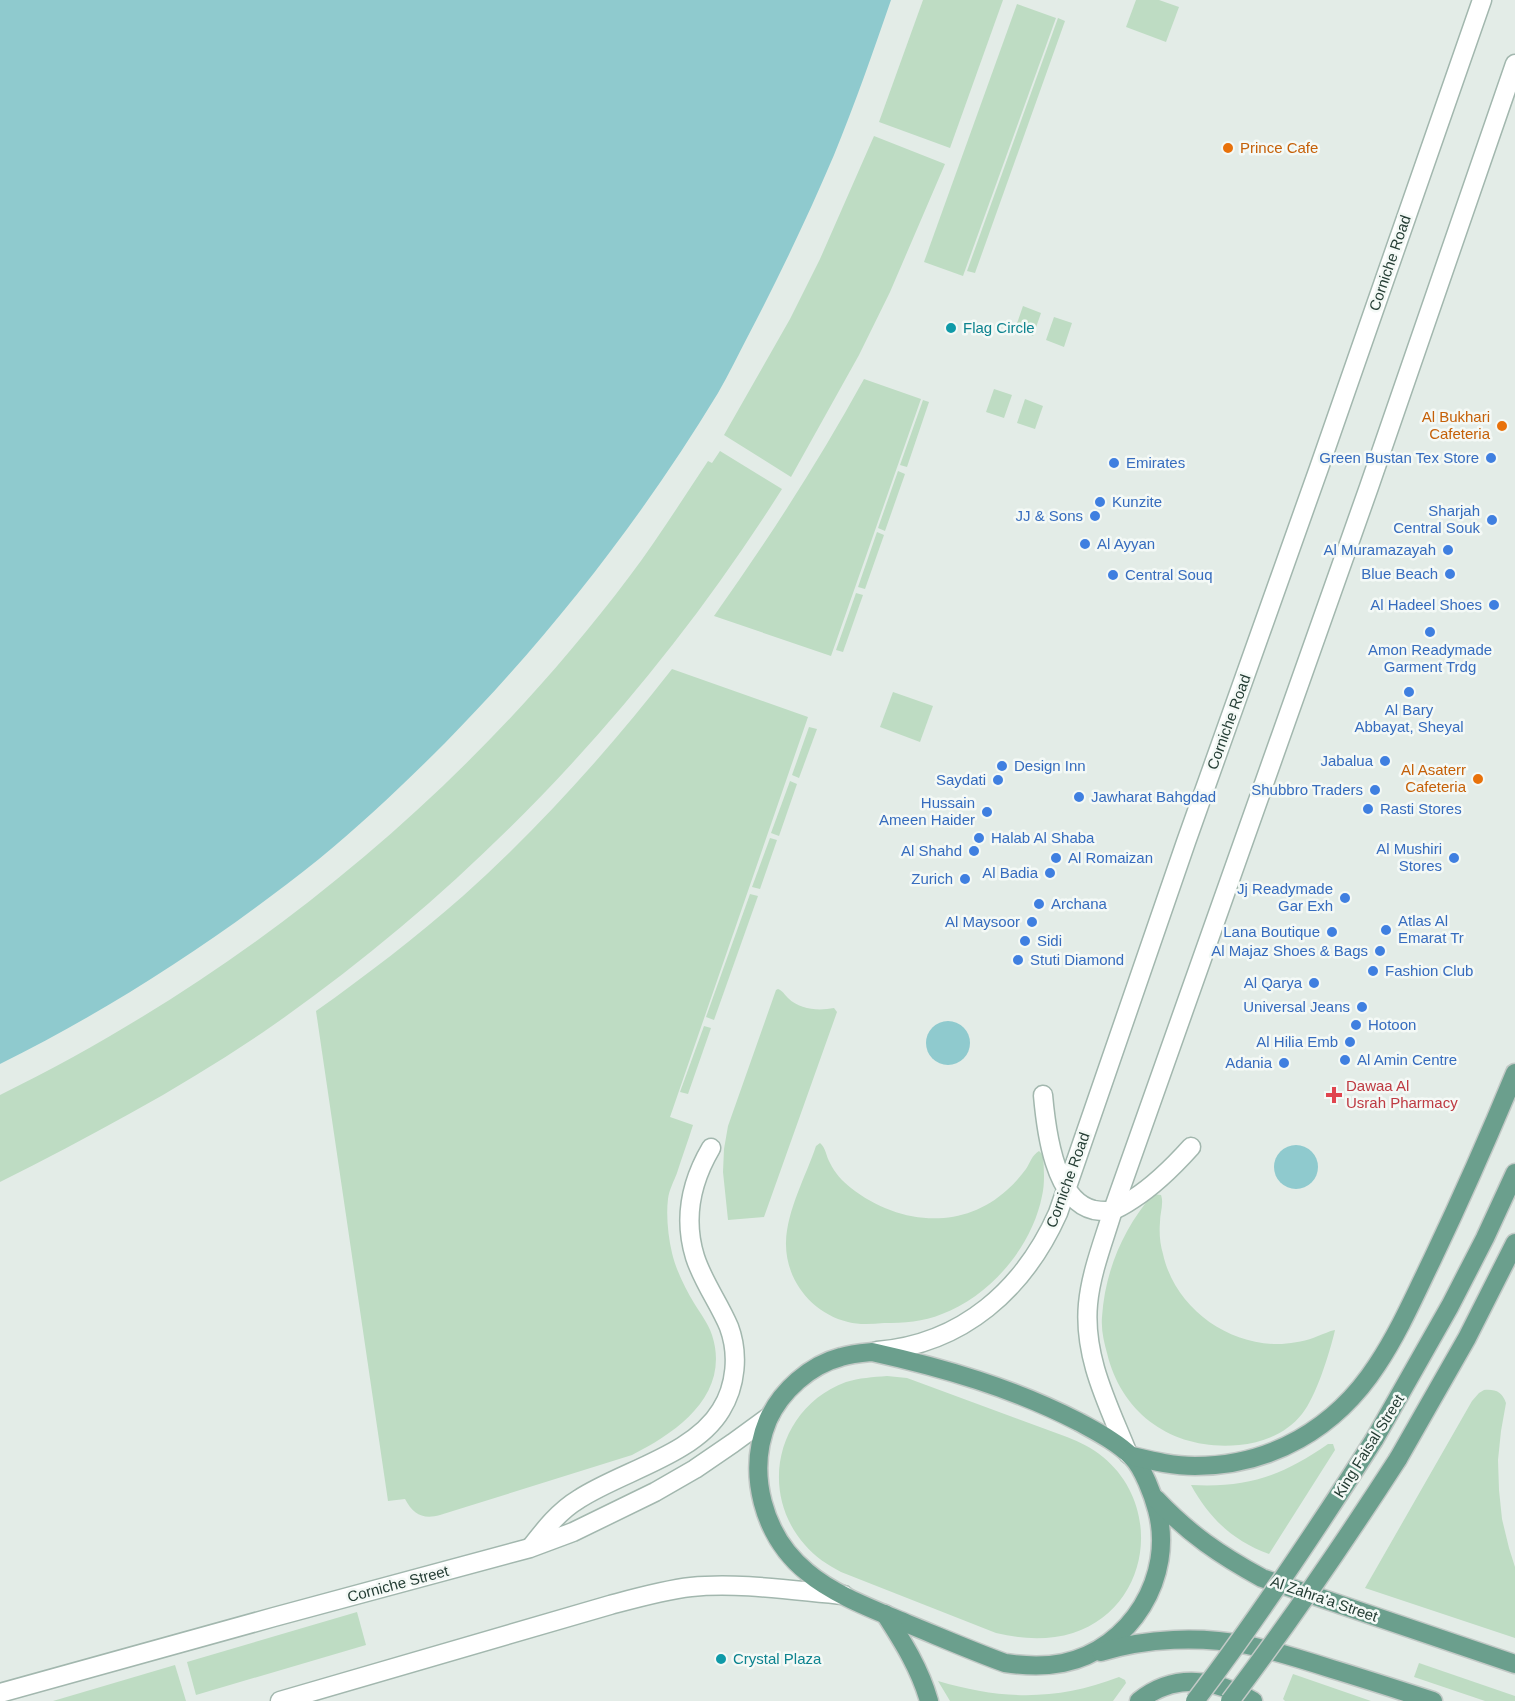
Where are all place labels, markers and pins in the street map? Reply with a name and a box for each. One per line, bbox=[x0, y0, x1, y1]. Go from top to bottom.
place label: Prince Cafe bbox=[1240, 139, 1318, 156]
marker: Prince Cafe bbox=[1221, 141, 1235, 155]
place label: Flag Circle bbox=[963, 319, 1035, 336]
marker: Flag Circle bbox=[944, 321, 958, 335]
place label: Al Bukhari Cafeteria bbox=[1422, 408, 1491, 442]
marker: Al Bukhari Cafeteria bbox=[1495, 419, 1509, 433]
place label: Green Bustan Tex Store bbox=[1319, 449, 1479, 466]
marker: Green Bustan Tex Store bbox=[1484, 451, 1498, 465]
place label: Emirates bbox=[1126, 454, 1185, 471]
marker: Emirates bbox=[1107, 456, 1121, 470]
place label: Kunzite bbox=[1112, 493, 1162, 510]
marker: Kunzite bbox=[1093, 495, 1107, 509]
place label: Sharjah Central Souk bbox=[1393, 502, 1480, 536]
place label: JJ & Sons bbox=[1015, 507, 1083, 524]
marker: JJ & Sons bbox=[1088, 509, 1102, 523]
marker: Sharjah Central Souk bbox=[1485, 513, 1499, 527]
place label: Al Ayyan bbox=[1097, 535, 1155, 552]
marker: Al Ayyan bbox=[1078, 537, 1092, 551]
place label: Al Muramazayah bbox=[1323, 541, 1436, 558]
marker: Al Muramazayah bbox=[1441, 543, 1455, 557]
place label: Blue Beach bbox=[1361, 565, 1438, 582]
place label: Central Souq bbox=[1125, 566, 1213, 583]
marker: Blue Beach bbox=[1443, 567, 1457, 581]
marker: Central Souq bbox=[1106, 568, 1120, 582]
place label: Al Hadeel Shoes bbox=[1370, 596, 1482, 613]
marker: Al Hadeel Shoes bbox=[1487, 598, 1501, 612]
marker: Amon Readymade Garment Trdg bbox=[1423, 625, 1437, 639]
place label: Amon Readymade Garment Trdg bbox=[1368, 641, 1492, 675]
marker: Al Bary Abbayat, Sheyal bbox=[1402, 685, 1416, 699]
place label: Al Bary Abbayat, Sheyal bbox=[1354, 701, 1464, 735]
place label: Jabalua bbox=[1320, 752, 1374, 769]
marker: Jabalua bbox=[1378, 754, 1392, 768]
place label: Design Inn bbox=[1014, 757, 1086, 774]
marker: Design Inn bbox=[995, 759, 1009, 773]
place label: Al Asaterr Cafeteria bbox=[1401, 761, 1467, 795]
place label: Saydati bbox=[936, 771, 986, 788]
marker: Al Asaterr Cafeteria bbox=[1471, 772, 1485, 786]
marker: Saydati bbox=[991, 773, 1005, 787]
place label: Shubbro Traders bbox=[1251, 781, 1363, 798]
marker: Shubbro Traders bbox=[1368, 783, 1382, 797]
place label: Jawharat Bahgdad bbox=[1091, 788, 1216, 805]
marker: Jawharat Bahgdad bbox=[1072, 790, 1086, 804]
place label: Hussain Ameen Haider bbox=[879, 794, 975, 828]
place label: Rasti Stores bbox=[1380, 800, 1462, 817]
marker: Rasti Stores bbox=[1361, 802, 1375, 816]
marker: Hussain Ameen Haider bbox=[980, 805, 994, 819]
place label: Halab Al Shaba bbox=[991, 829, 1095, 846]
marker: Halab Al Shaba bbox=[972, 831, 986, 845]
place label: Al Mushiri Stores bbox=[1376, 840, 1442, 874]
place label: Al Shahd bbox=[901, 842, 962, 859]
marker: Al Shahd bbox=[967, 844, 981, 858]
place label: Al Romaizan bbox=[1068, 849, 1153, 866]
marker: Al Romaizan bbox=[1049, 851, 1063, 865]
marker: Al Mushiri Stores bbox=[1447, 851, 1461, 865]
place label: Al Badia bbox=[982, 864, 1039, 881]
marker: Al Badia bbox=[1043, 866, 1057, 880]
place label: Zurich bbox=[911, 870, 953, 887]
marker: Zurich bbox=[958, 872, 972, 886]
place label: Jj Readymade Gar Exh bbox=[1237, 880, 1333, 914]
marker: Jj Readymade Gar Exh bbox=[1338, 891, 1352, 905]
place label: Archana bbox=[1051, 895, 1108, 912]
marker: Archana bbox=[1032, 897, 1046, 911]
place label: Atlas Al Emarat Tr bbox=[1398, 912, 1464, 946]
place label: Al Maysoor bbox=[945, 913, 1020, 930]
marker: Al Maysoor bbox=[1025, 915, 1039, 929]
place label: Lana Boutique bbox=[1223, 923, 1320, 940]
marker: Atlas Al Emarat Tr bbox=[1379, 923, 1393, 937]
marker: Lana Boutique bbox=[1325, 925, 1339, 939]
place label: Sidi bbox=[1037, 932, 1062, 949]
marker: Sidi bbox=[1018, 934, 1032, 948]
place label: Al Majaz Shoes & Bags bbox=[1211, 942, 1368, 959]
marker: Al Majaz Shoes & Bags bbox=[1373, 944, 1387, 958]
place label: Stuti Diamond bbox=[1030, 951, 1124, 968]
marker: Stuti Diamond bbox=[1011, 953, 1025, 967]
place label: Fashion Club bbox=[1385, 962, 1473, 979]
marker: Fashion Club bbox=[1366, 964, 1380, 978]
place label: Al Qarya bbox=[1244, 974, 1303, 991]
marker: Al Qarya bbox=[1307, 976, 1321, 990]
place label: Universal Jeans bbox=[1243, 998, 1350, 1015]
marker: Universal Jeans bbox=[1355, 1000, 1369, 1014]
place label: Hotoon bbox=[1368, 1016, 1416, 1033]
marker: Hotoon bbox=[1349, 1018, 1363, 1032]
place label: Al Hilia Emb bbox=[1256, 1033, 1338, 1050]
marker: Al Hilia Emb bbox=[1343, 1035, 1357, 1049]
place label: Al Amin Centre bbox=[1357, 1051, 1457, 1068]
marker: Al Amin Centre bbox=[1338, 1053, 1352, 1067]
place label: Adania bbox=[1225, 1054, 1273, 1071]
marker: Adania bbox=[1277, 1056, 1291, 1070]
place label: Dawaa Al Usrah Pharmacy bbox=[1346, 1077, 1458, 1111]
marker: Dawaa Al Usrah Pharmacy bbox=[1327, 1088, 1341, 1102]
place label: Crystal Plaza bbox=[733, 1650, 822, 1667]
marker: Crystal Plaza bbox=[714, 1652, 728, 1666]

